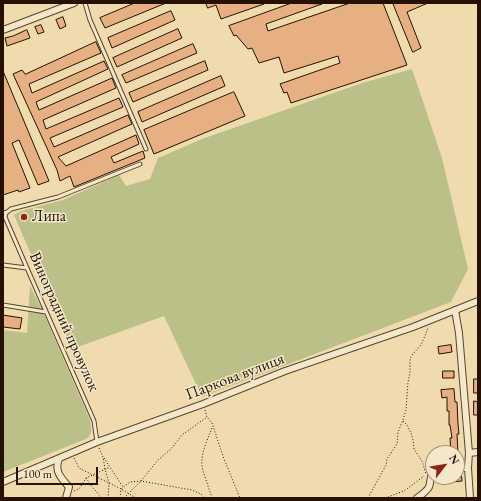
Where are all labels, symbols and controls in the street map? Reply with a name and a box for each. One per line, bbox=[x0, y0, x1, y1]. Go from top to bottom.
place label: Липа bbox=[32, 207, 66, 227]
marker: Липа bbox=[19, 212, 29, 222]
street label: Виноградний провулок bbox=[25, 249, 103, 395]
street label: Паркова вулиця bbox=[183, 349, 287, 405]
north arrow bbox=[425, 445, 465, 485]
text: N bbox=[446, 452, 463, 467]
scale bar bbox=[18, 459, 100, 485]
text: 100 m bbox=[23, 466, 52, 482]

